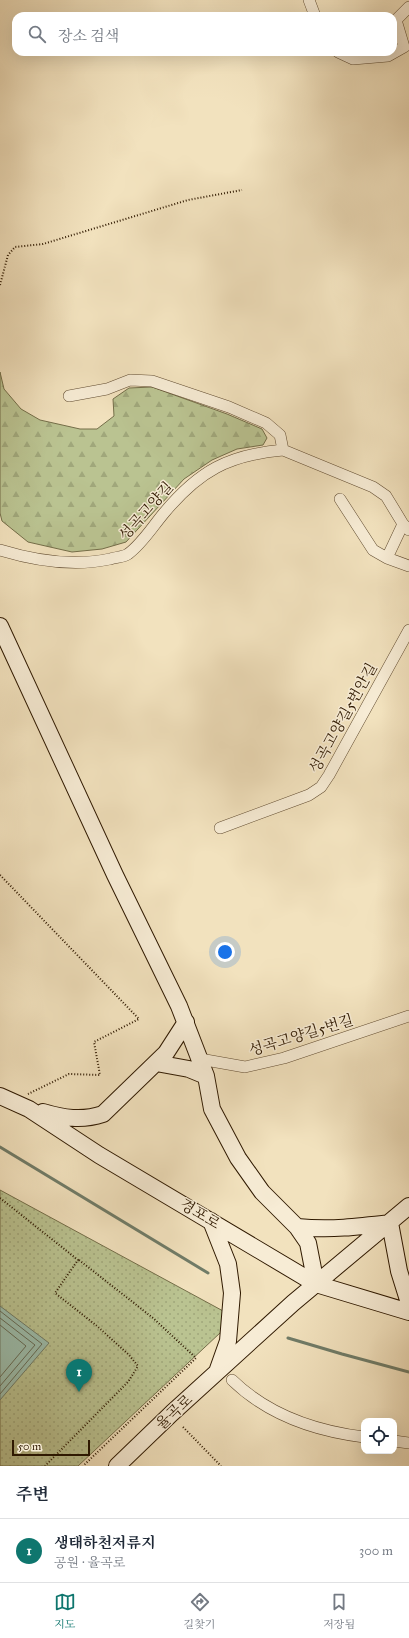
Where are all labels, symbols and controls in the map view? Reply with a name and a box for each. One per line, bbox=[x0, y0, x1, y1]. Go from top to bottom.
search box bbox=[12, 12, 397, 56]
icon: search bbox=[26, 23, 48, 45]
text: 장소 검색 bbox=[58, 27, 119, 45]
street label: 성곡고양길 bbox=[115, 478, 177, 544]
street label: 성곡고양길5번안길 bbox=[305, 660, 381, 776]
your location bbox=[215, 942, 235, 962]
street label: 성곡고양길5번길 bbox=[247, 1011, 355, 1059]
street label: 경포로 bbox=[177, 1195, 224, 1233]
pin: 1 bbox=[66, 1359, 92, 1392]
street label: 율곡로 bbox=[152, 1390, 196, 1433]
map controls bbox=[361, 1418, 397, 1454]
button: locate bbox=[361, 1418, 397, 1454]
scale bar bbox=[12, 1438, 90, 1457]
text: 50 m bbox=[18, 1440, 41, 1453]
text: 주변 bbox=[16, 1484, 49, 1505]
text: 생태하천저류지 bbox=[54, 1534, 155, 1552]
text: 1 bbox=[26, 1543, 32, 1559]
text: 300 m bbox=[359, 1543, 393, 1559]
text: 공원 · 율곡로 bbox=[54, 1555, 125, 1571]
tab: 지도 bbox=[54, 1591, 76, 1631]
tab: 길찾기 bbox=[184, 1591, 215, 1631]
tab: 저장됨 bbox=[323, 1591, 355, 1631]

